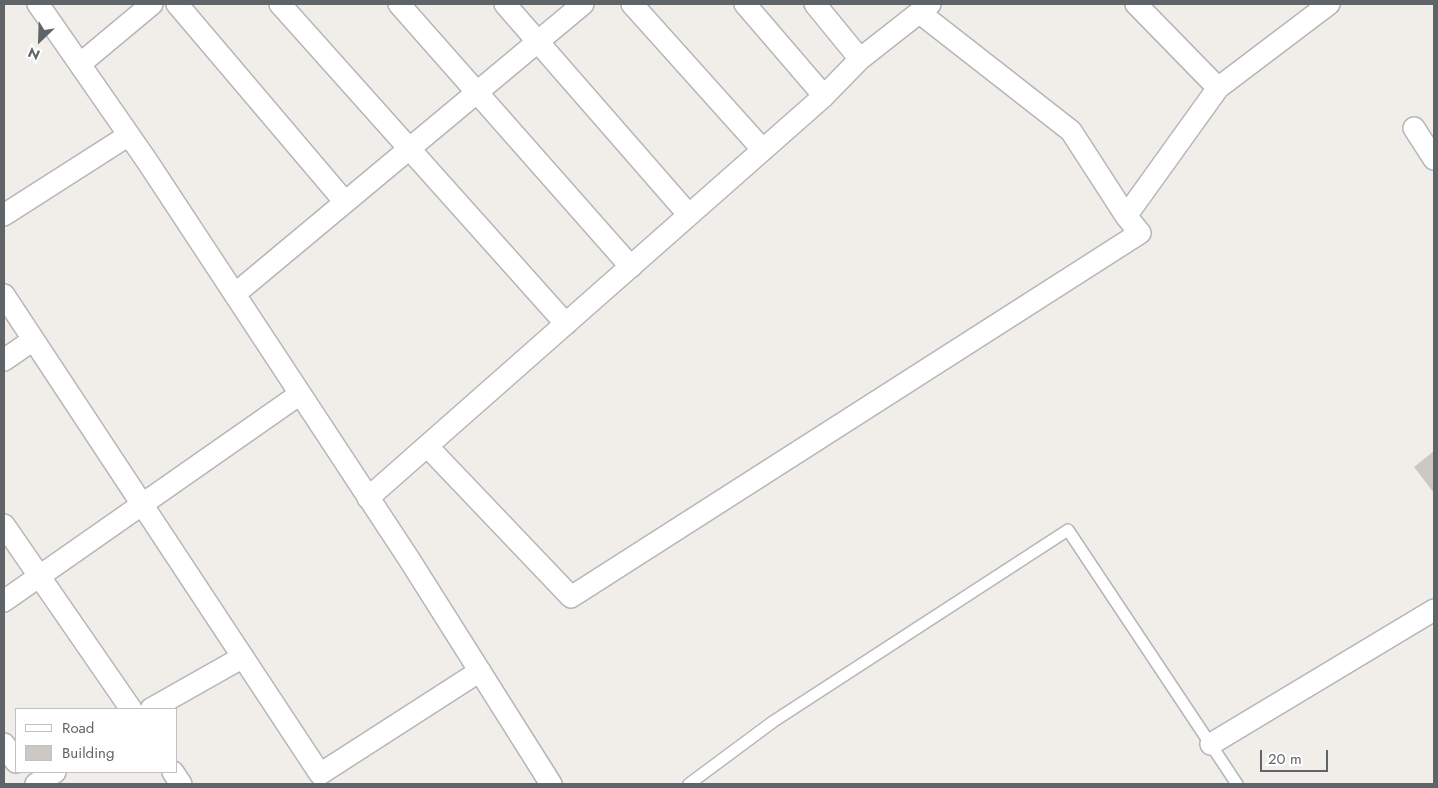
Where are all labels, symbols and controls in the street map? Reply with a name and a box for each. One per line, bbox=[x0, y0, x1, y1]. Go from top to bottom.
north arrow bbox=[15, 15, 65, 65]
text: N bbox=[25, 42, 43, 65]
legend bbox=[15, 708, 178, 773]
text: Road bbox=[62, 717, 94, 739]
scale bar bbox=[1263, 740, 1330, 772]
text: Building bbox=[62, 742, 114, 764]
text: 20 m bbox=[1268, 748, 1302, 770]

